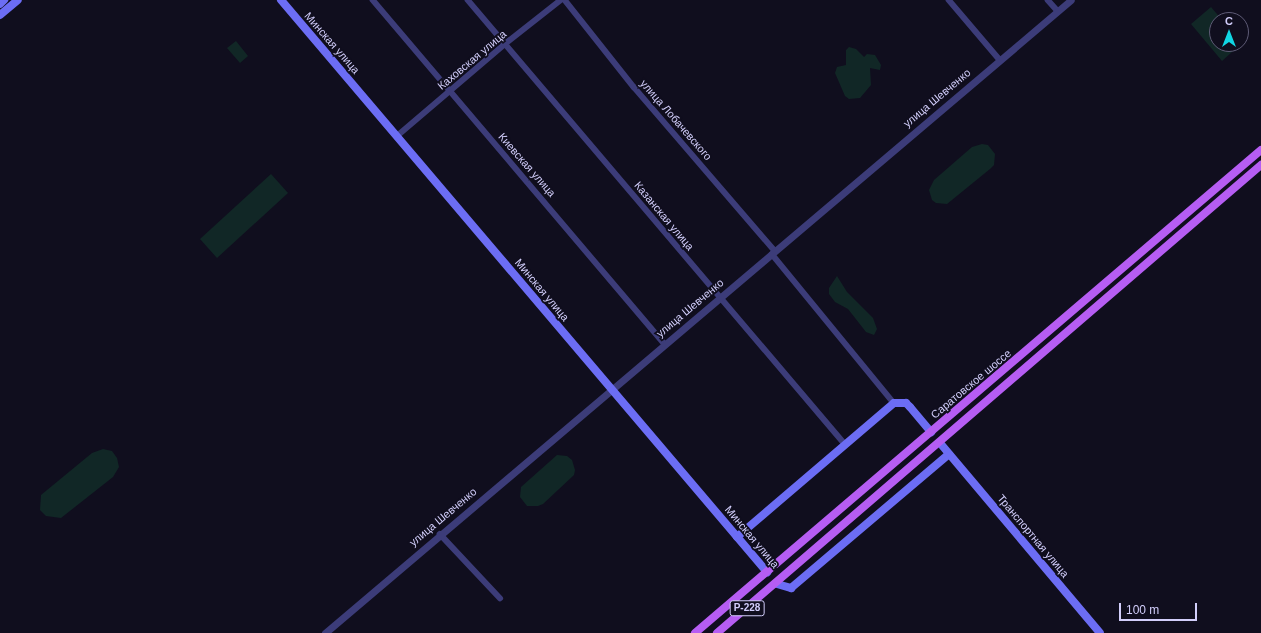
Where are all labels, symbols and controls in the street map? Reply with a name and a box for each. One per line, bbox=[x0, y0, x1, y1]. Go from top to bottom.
street label: Минская улица bbox=[302, 9, 362, 77]
north arrow bbox=[1209, 12, 1249, 52]
text: С bbox=[1225, 15, 1233, 27]
street label: Каховская улица bbox=[435, 27, 509, 93]
street label: улица Шевченко bbox=[901, 66, 973, 130]
street label: улица Лобачевского bbox=[637, 77, 715, 163]
street label: Киевская улица bbox=[496, 130, 558, 200]
street label: Казанская улица bbox=[631, 179, 697, 253]
street label: Минская улица bbox=[512, 256, 572, 324]
street label: улица Шевченко bbox=[654, 276, 726, 340]
street label: Саратовское шоссе bbox=[928, 347, 1014, 421]
street label: улица Шевченко bbox=[407, 485, 479, 549]
street label: Транспортная улица bbox=[994, 492, 1072, 580]
street label: Минская улица bbox=[722, 503, 782, 571]
scale bar bbox=[1121, 595, 1199, 621]
road number: Р-228 bbox=[729, 600, 765, 616]
text: 100 m bbox=[1126, 603, 1159, 617]

